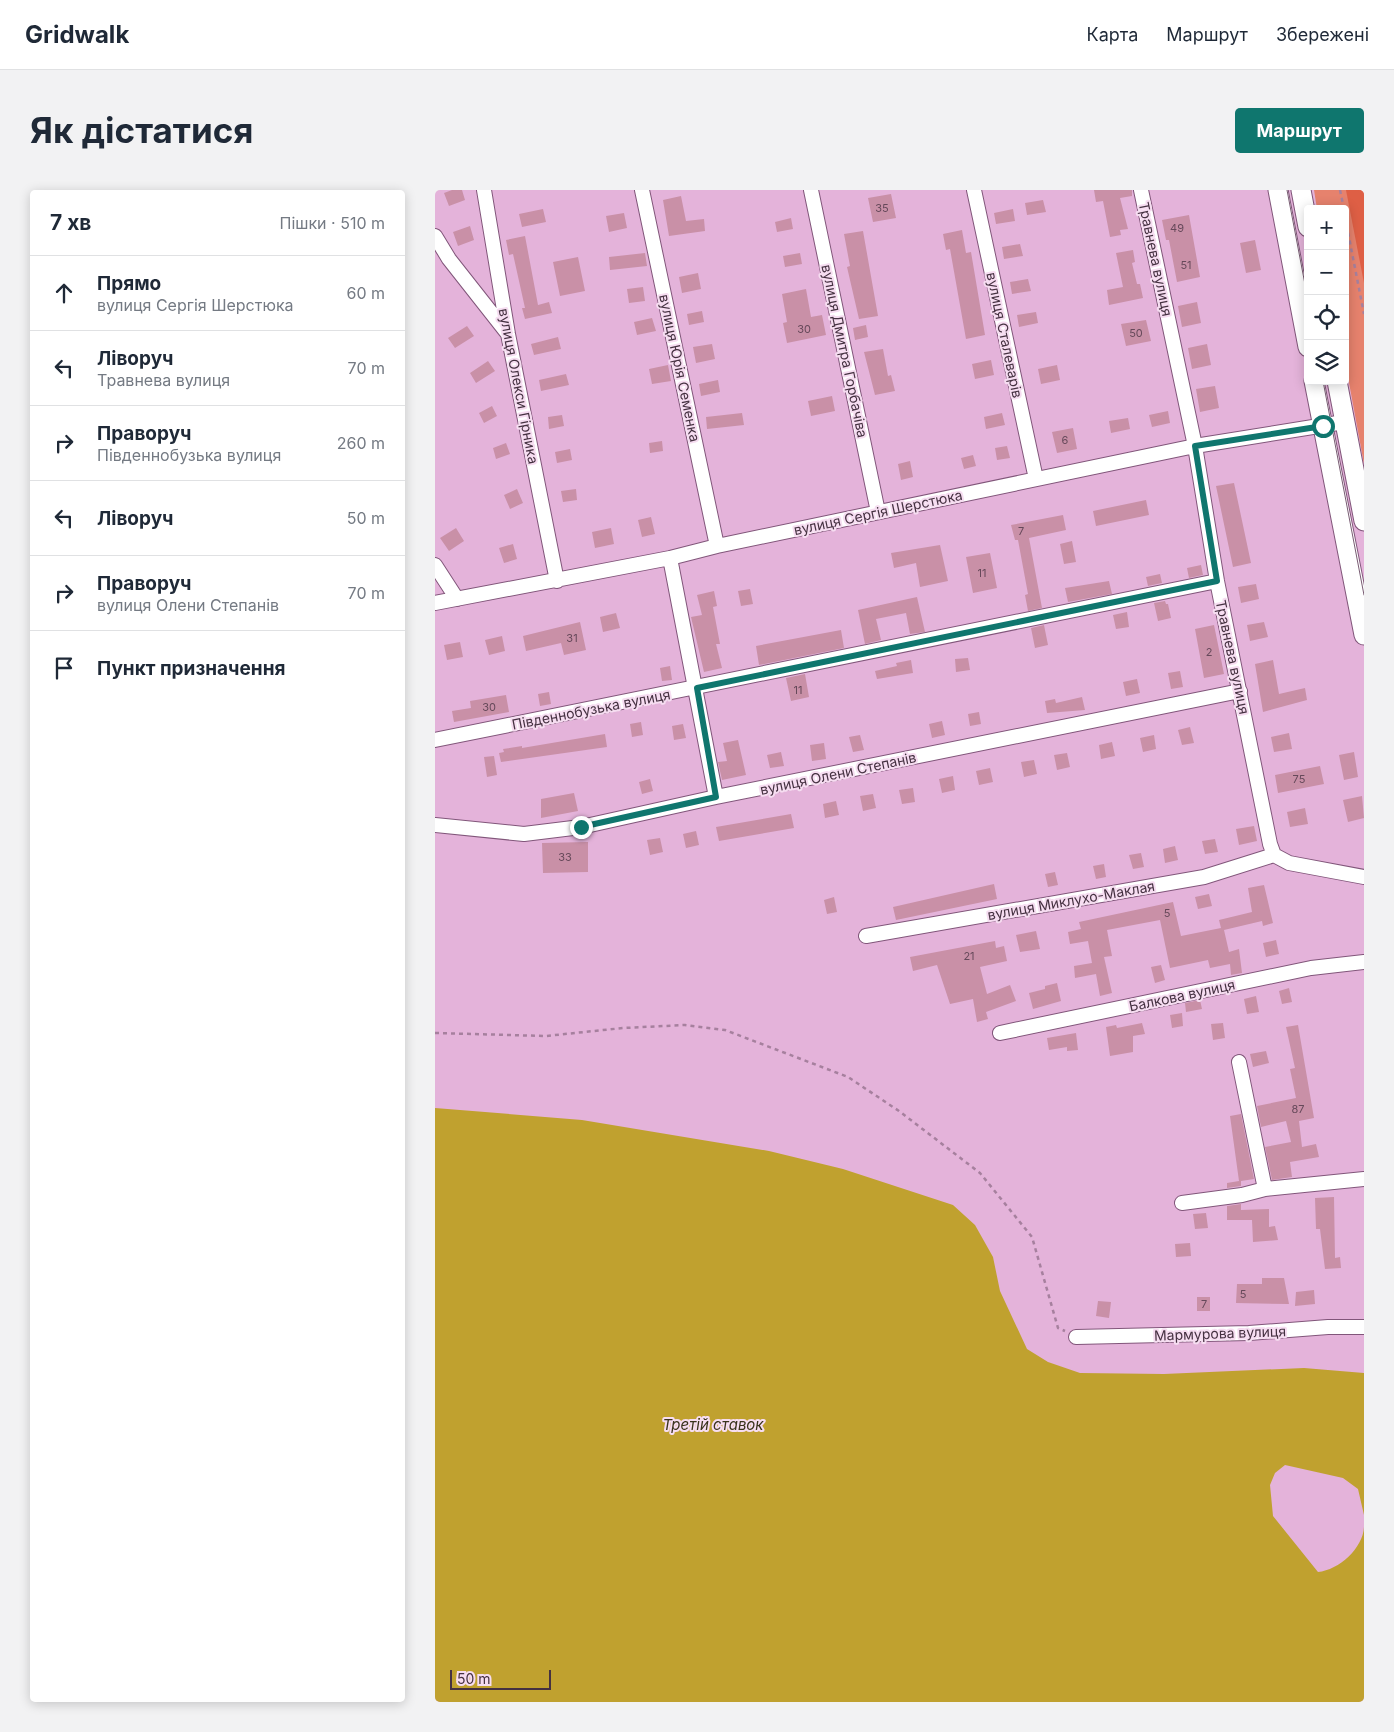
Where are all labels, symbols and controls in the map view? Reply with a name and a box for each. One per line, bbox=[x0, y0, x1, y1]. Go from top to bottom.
text: Gridwalk bbox=[25, 20, 129, 49]
text: Карта bbox=[1087, 24, 1138, 45]
text: Маршрут bbox=[1166, 24, 1248, 45]
text: Збережені bbox=[1276, 24, 1369, 45]
button: Маршрут bbox=[1235, 108, 1364, 153]
text: Як дістатися bbox=[30, 109, 254, 151]
street label: Травнева вулиця bbox=[1136, 200, 1176, 318]
house number: 35 bbox=[875, 201, 889, 215]
map controls bbox=[1304, 205, 1349, 385]
button: + bbox=[1304, 205, 1349, 250]
text: 7 хв bbox=[50, 210, 91, 235]
text: Пішки · 510 m bbox=[279, 213, 385, 233]
house number: 49 bbox=[1170, 221, 1184, 235]
button: − bbox=[1304, 250, 1349, 295]
house number: 51 bbox=[1180, 258, 1192, 272]
street label: вулиця Дмитра Горбачіва bbox=[818, 263, 872, 439]
street label: вулиця Сталеварів bbox=[983, 271, 1027, 399]
text: Прямо bbox=[97, 272, 161, 295]
icon: ahead bbox=[50, 279, 78, 307]
text: 60 m bbox=[346, 283, 385, 303]
street label: вулиця Юрія Семенка bbox=[656, 293, 704, 443]
text: вулиця Сергія Шерстюка bbox=[97, 295, 294, 315]
button: locate bbox=[1304, 295, 1349, 340]
street label: вулиця Олекси Гірника bbox=[496, 307, 542, 465]
house number: 30 bbox=[797, 322, 811, 336]
house number: 50 bbox=[1129, 326, 1143, 340]
button: layers bbox=[1304, 340, 1349, 385]
text: Ліворуч bbox=[97, 347, 173, 370]
icon: left bbox=[50, 354, 78, 382]
text: 70 m bbox=[348, 358, 385, 378]
text: Травнева вулиця bbox=[97, 370, 230, 390]
route start bbox=[1312, 415, 1335, 438]
text: Праворуч bbox=[97, 422, 191, 445]
icon: right bbox=[50, 429, 78, 457]
text: 260 m bbox=[337, 433, 385, 453]
house number: 6 bbox=[1062, 433, 1069, 447]
text: Південнобузька вулиця bbox=[97, 445, 281, 465]
street label: вулиця Сергія Шерстюка bbox=[792, 486, 964, 538]
icon: left bbox=[50, 504, 78, 532]
text: Ліворуч bbox=[97, 507, 173, 530]
text: 50 m bbox=[347, 508, 385, 528]
house number: 7 bbox=[1018, 524, 1024, 538]
house number: 11 bbox=[978, 566, 986, 580]
text: Праворуч bbox=[97, 572, 191, 595]
icon: right bbox=[50, 579, 78, 607]
text: 70 m bbox=[348, 583, 385, 603]
text: вулиця Олени Степанів bbox=[97, 595, 279, 615]
street label: Травнева вулиця bbox=[1213, 598, 1253, 716]
house number: 31 bbox=[566, 631, 578, 645]
house number: 2 bbox=[1206, 645, 1212, 659]
icon: arrive bbox=[50, 654, 78, 682]
text: Пункт призначення bbox=[97, 657, 285, 680]
house number: 11 bbox=[794, 683, 802, 697]
street label: Південнобузька вулиця bbox=[510, 685, 672, 733]
house number: 30 bbox=[482, 700, 496, 714]
street label: вулиця Олени Степанів bbox=[758, 748, 918, 798]
house number: 75 bbox=[1293, 772, 1306, 786]
route end bbox=[570, 816, 593, 839]
house number: 33 bbox=[558, 850, 572, 864]
street label: вулиця Миклухо-Маклая bbox=[986, 877, 1156, 923]
house number: 5 bbox=[1164, 906, 1171, 920]
house number: 21 bbox=[963, 949, 975, 963]
street label: Балкова вулиця bbox=[1127, 975, 1237, 1015]
house number: 87 bbox=[1291, 1102, 1305, 1116]
house number: 5 bbox=[1240, 1287, 1247, 1301]
house number: 7 bbox=[1201, 1297, 1207, 1311]
street label: Мармурова вулиця bbox=[1154, 1322, 1286, 1344]
water label: Третій ставок bbox=[662, 1415, 764, 1434]
scale bar bbox=[450, 1667, 551, 1690]
text: 50 m bbox=[457, 1670, 491, 1687]

